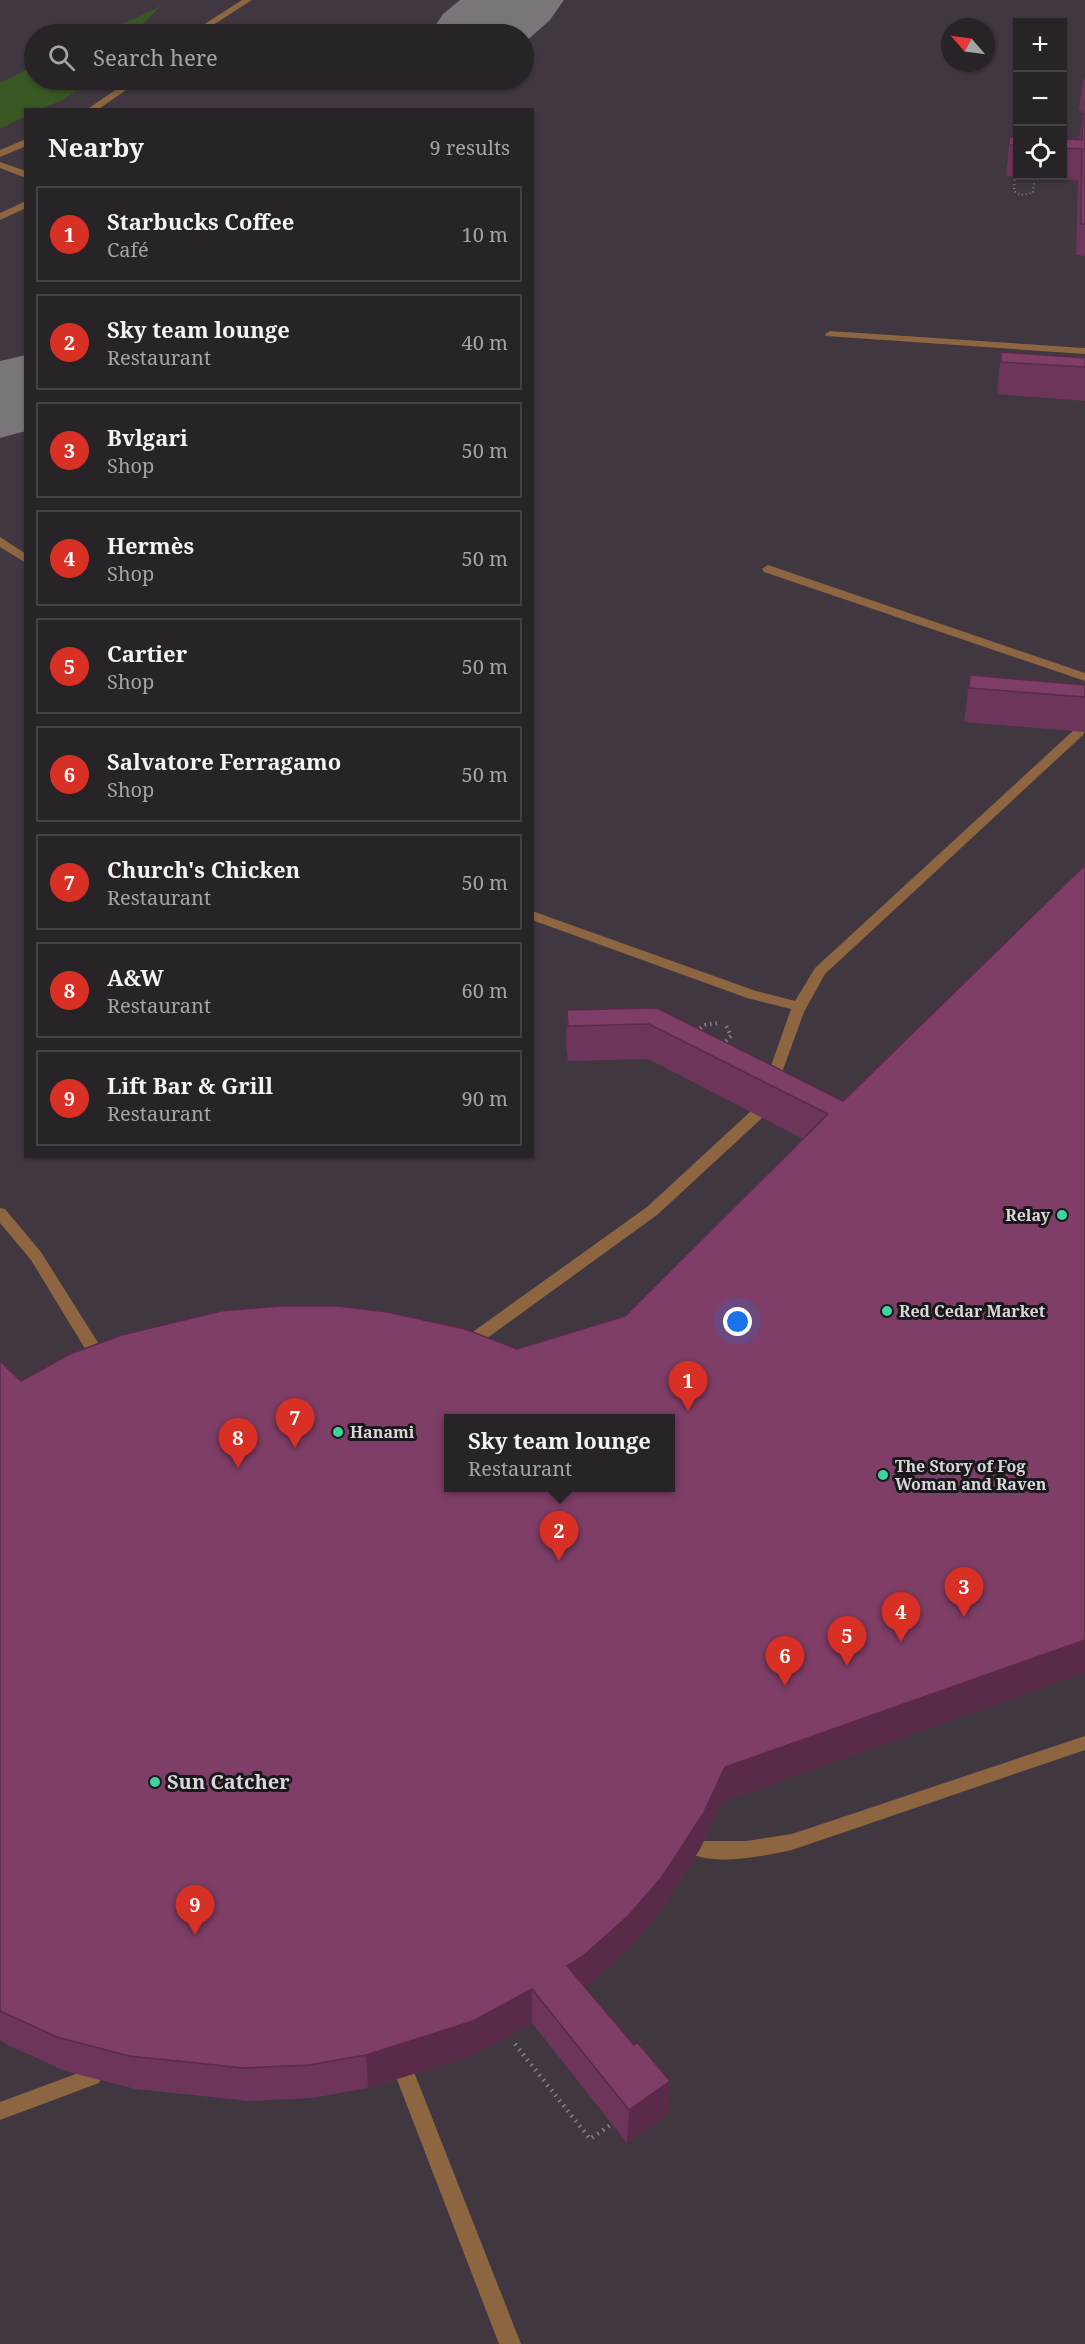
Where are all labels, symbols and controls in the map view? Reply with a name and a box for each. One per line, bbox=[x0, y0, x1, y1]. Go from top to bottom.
north arrow bbox=[941, 18, 995, 72]
map controls bbox=[1013, 18, 1067, 180]
button: + bbox=[1013, 18, 1067, 72]
search box bbox=[24, 24, 534, 90]
icon: search bbox=[45, 41, 78, 74]
text: Search here bbox=[93, 42, 218, 72]
button: − bbox=[1013, 72, 1067, 126]
button: locate bbox=[1013, 126, 1067, 180]
text: Nearby bbox=[48, 129, 144, 165]
text: 9 results bbox=[430, 134, 510, 161]
text: Starbucks Coffee bbox=[107, 206, 294, 236]
text: 1 bbox=[64, 221, 75, 248]
text: 10 m bbox=[462, 221, 508, 248]
text: Café bbox=[107, 236, 149, 263]
text: Sky team lounge bbox=[107, 314, 290, 344]
text: 2 bbox=[64, 329, 75, 356]
text: 40 m bbox=[462, 329, 508, 356]
text: Restaurant bbox=[107, 344, 211, 371]
text: Bvlgari bbox=[107, 422, 188, 452]
text: 3 bbox=[64, 437, 75, 464]
text: 50 m bbox=[462, 437, 508, 464]
text: Shop bbox=[107, 452, 154, 479]
text: Hermès bbox=[107, 530, 194, 560]
text: 4 bbox=[64, 545, 75, 572]
text: 50 m bbox=[462, 545, 508, 572]
text: Shop bbox=[107, 560, 154, 587]
text: Cartier bbox=[107, 638, 187, 668]
text: 5 bbox=[64, 653, 75, 680]
text: 50 m bbox=[462, 653, 508, 680]
text: Shop bbox=[107, 668, 154, 695]
text: Salvatore Ferragamo bbox=[107, 746, 341, 776]
text: 6 bbox=[64, 761, 75, 788]
text: 50 m bbox=[462, 761, 508, 788]
text: Shop bbox=[107, 776, 154, 803]
text: Church's Chicken bbox=[107, 854, 300, 884]
text: 7 bbox=[64, 869, 75, 896]
text: 50 m bbox=[462, 869, 508, 896]
text: Restaurant bbox=[107, 884, 211, 911]
text: A&W bbox=[107, 962, 164, 992]
text: 8 bbox=[64, 977, 75, 1004]
text: 60 m bbox=[462, 977, 508, 1004]
text: Restaurant bbox=[107, 992, 211, 1019]
text: Lift Bar & Grill bbox=[107, 1070, 273, 1100]
text: 9 bbox=[64, 1085, 75, 1112]
text: 90 m bbox=[462, 1085, 508, 1112]
text: Restaurant bbox=[107, 1100, 211, 1127]
place label: Relay bbox=[1005, 1204, 1051, 1226]
marker: Relay bbox=[1055, 1208, 1069, 1222]
place label: Red Cedar Market bbox=[899, 1300, 1046, 1322]
marker: Red Cedar Market bbox=[880, 1304, 894, 1318]
your location bbox=[723, 1307, 752, 1336]
pin: 1 bbox=[668, 1362, 708, 1411]
pin: 7 bbox=[276, 1398, 314, 1448]
popup bbox=[444, 1414, 675, 1492]
pin: 8 bbox=[218, 1418, 258, 1468]
place label: Hanami bbox=[350, 1421, 415, 1443]
marker: Hanami bbox=[331, 1425, 345, 1439]
text: Sky team lounge bbox=[468, 1425, 651, 1455]
text: Restaurant bbox=[468, 1455, 572, 1482]
place label: The Story of Fog Woman and Raven bbox=[895, 1455, 1047, 1495]
marker: The Story of Fog Woman and Raven bbox=[876, 1468, 890, 1482]
pin: 2 bbox=[540, 1512, 578, 1561]
pin: 3 bbox=[944, 1568, 984, 1617]
pin: 4 bbox=[882, 1592, 920, 1642]
pin: 5 bbox=[828, 1616, 866, 1666]
pin: 6 bbox=[766, 1636, 804, 1686]
place label: Sun Catcher bbox=[167, 1768, 290, 1795]
marker: Sun Catcher bbox=[148, 1775, 162, 1789]
pin: 9 bbox=[176, 1886, 214, 1935]

